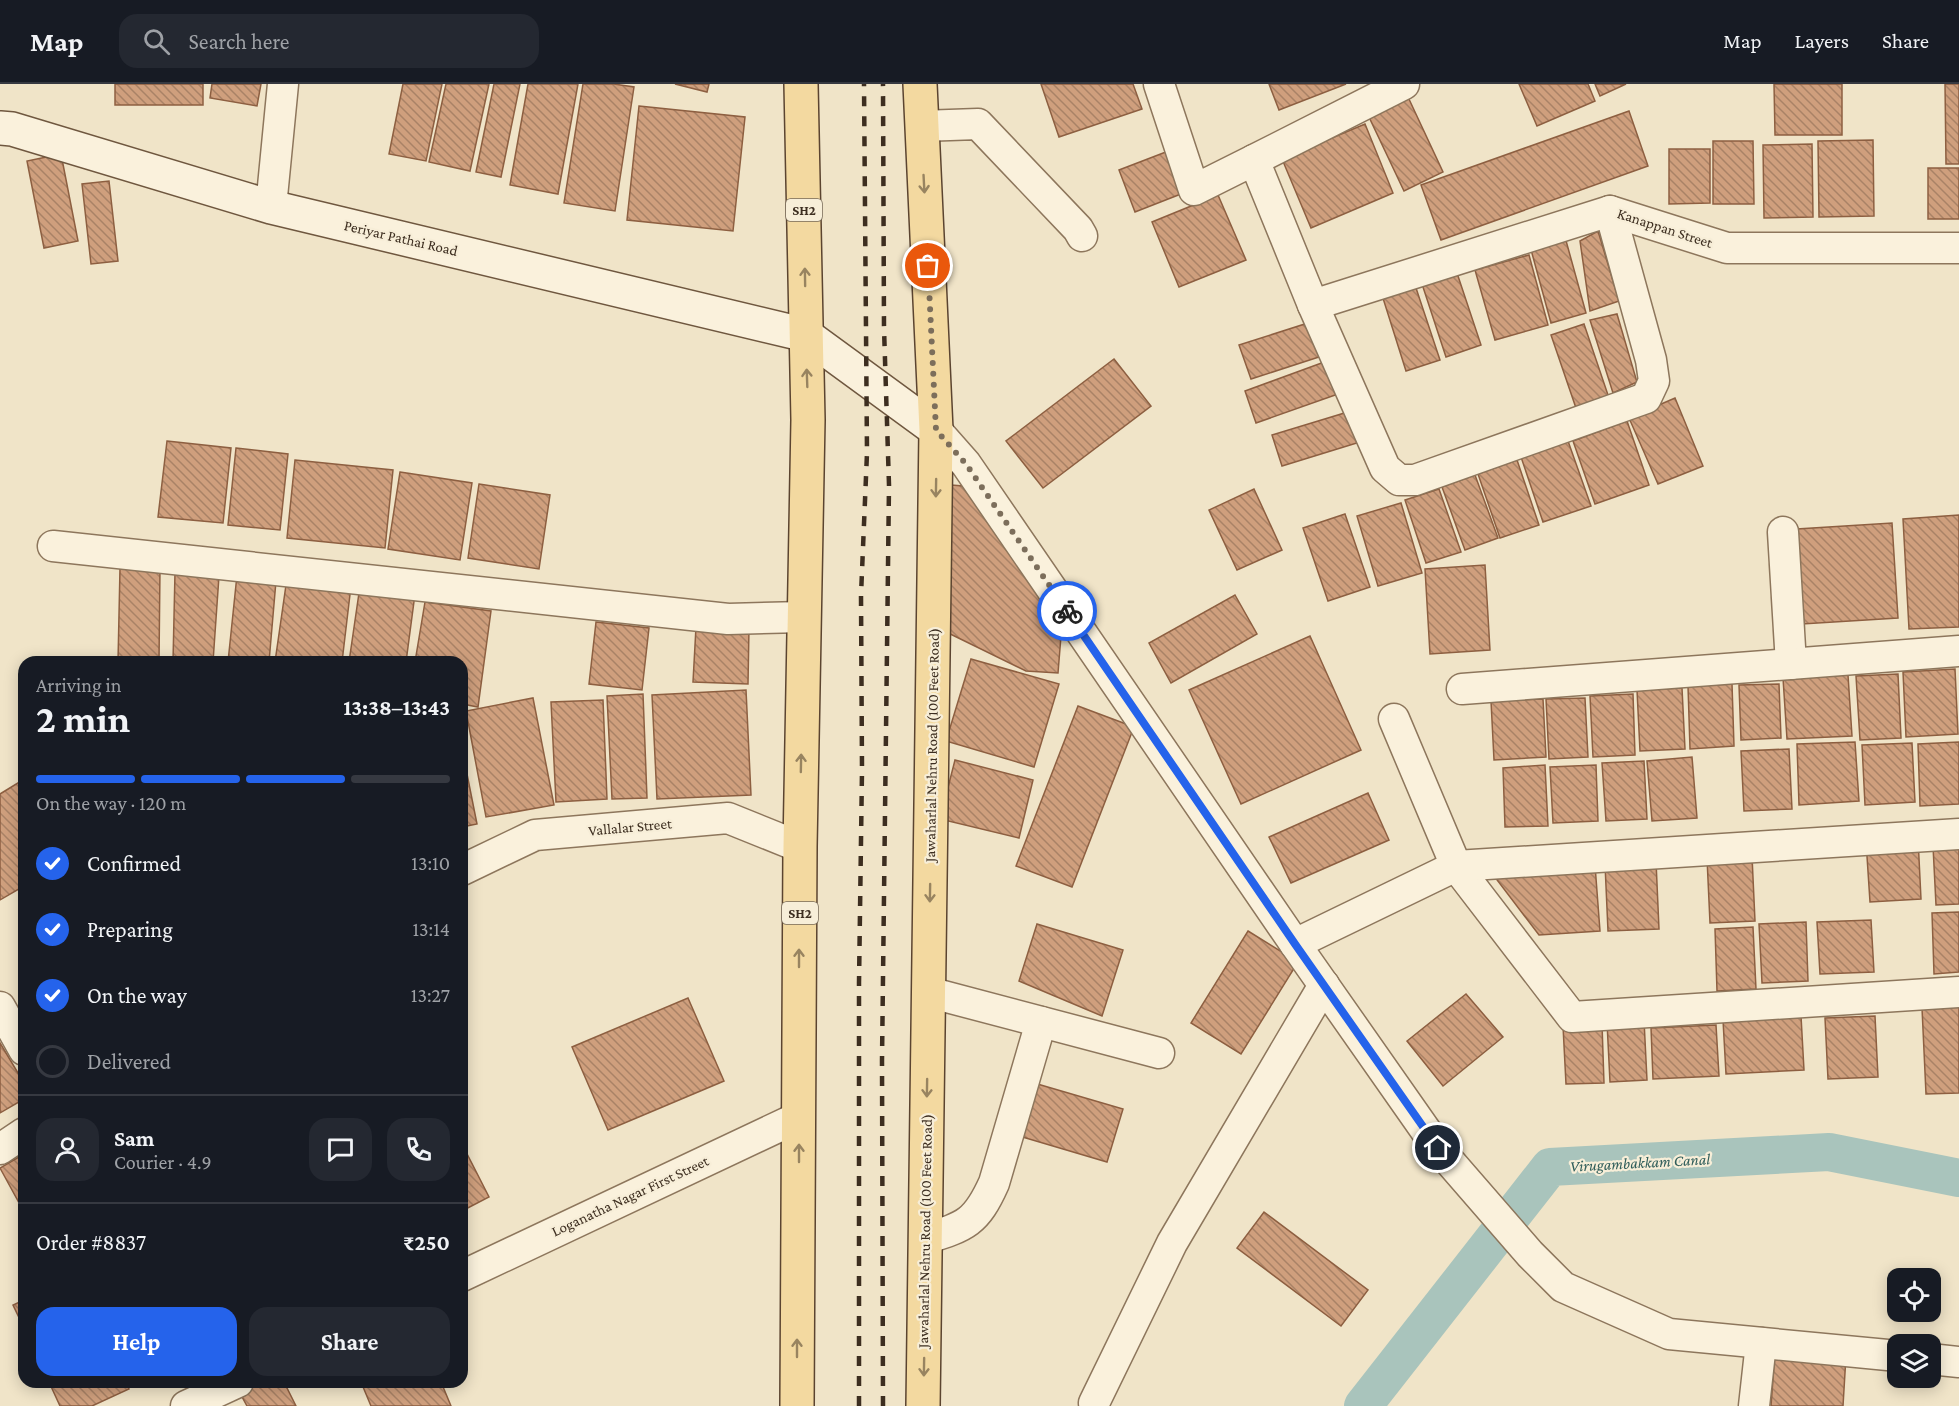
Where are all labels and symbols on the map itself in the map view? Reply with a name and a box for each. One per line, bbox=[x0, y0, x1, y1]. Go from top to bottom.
one-way arrow bbox=[919, 174, 930, 194]
road number: SH2 bbox=[786, 199, 822, 221]
street label: Kanappan Street bbox=[1615, 205, 1716, 252]
street label: Periyar Pathai Road bbox=[342, 217, 460, 260]
pin bbox=[902, 240, 953, 291]
one-way arrow bbox=[799, 267, 811, 287]
one-way arrow bbox=[801, 368, 813, 388]
one-way arrow bbox=[930, 478, 941, 498]
courier bbox=[1037, 581, 1097, 641]
street label: Jawaharlal Nehru Road (100 Feet Road) bbox=[922, 628, 943, 864]
one-way arrow bbox=[795, 753, 807, 773]
street label: Vallalar Street bbox=[588, 815, 673, 839]
one-way arrow bbox=[924, 883, 936, 903]
road number: SH2 bbox=[782, 902, 818, 924]
one-way arrow bbox=[793, 948, 805, 968]
one-way arrow bbox=[921, 1077, 933, 1097]
street label: Jawaharlal Nehru Road (100 Feet Road) bbox=[915, 1114, 936, 1350]
pin bbox=[1412, 1122, 1463, 1173]
one-way arrow bbox=[793, 1143, 805, 1163]
water label: Virugambakkam Canal bbox=[1570, 1150, 1712, 1176]
street label: Loganatha Nagar First Street bbox=[549, 1152, 712, 1240]
one-way arrow bbox=[792, 1338, 803, 1358]
one-way arrow bbox=[918, 1356, 930, 1376]

